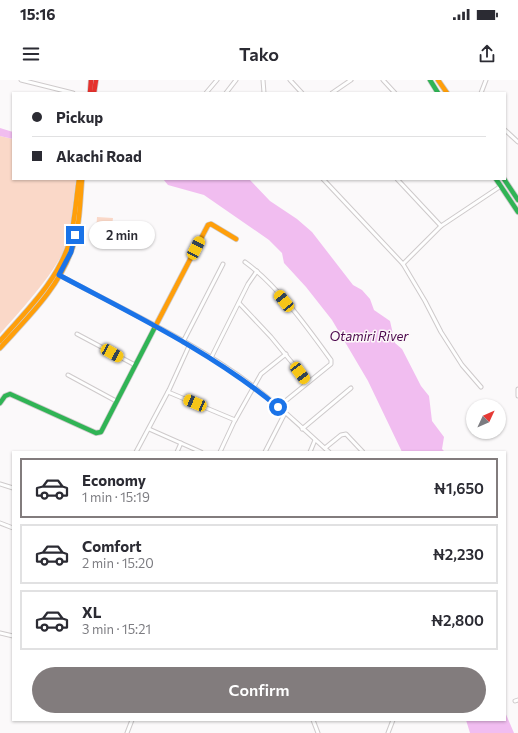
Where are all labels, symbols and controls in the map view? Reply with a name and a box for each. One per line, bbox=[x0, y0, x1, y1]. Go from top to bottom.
text: 15:16 bbox=[20, 5, 56, 23]
icon: menu bbox=[20, 43, 42, 65]
text: Tako bbox=[239, 43, 279, 65]
icon: share bbox=[476, 43, 498, 65]
text: Pickup bbox=[56, 108, 103, 126]
text: Akachi Road bbox=[56, 147, 142, 165]
callout: 2 min bbox=[89, 221, 155, 249]
route end bbox=[66, 226, 84, 244]
text: 2 min bbox=[106, 227, 138, 243]
car bbox=[185, 235, 207, 261]
car bbox=[272, 288, 296, 314]
water label: Otamiri River bbox=[329, 328, 409, 344]
car bbox=[99, 342, 125, 364]
car bbox=[288, 360, 312, 386]
car bbox=[182, 393, 208, 413]
route start bbox=[269, 398, 287, 416]
north arrow bbox=[466, 399, 506, 439]
map controls bbox=[466, 399, 506, 439]
icon: car bbox=[34, 470, 70, 506]
text: Economy bbox=[82, 471, 146, 489]
text: ₦1,650 bbox=[434, 479, 484, 497]
text: 1 min · 15:19 bbox=[82, 489, 150, 505]
icon: car bbox=[34, 536, 70, 572]
text: Comfort bbox=[82, 537, 142, 555]
text: ₦2,230 bbox=[433, 545, 484, 563]
text: 2 min · 15:20 bbox=[82, 555, 154, 571]
icon: car bbox=[34, 602, 70, 638]
text: XL bbox=[82, 603, 101, 621]
text: ₦2,800 bbox=[431, 611, 484, 629]
text: 3 min · 15:21 bbox=[82, 621, 151, 637]
button: Confirm bbox=[32, 667, 486, 713]

